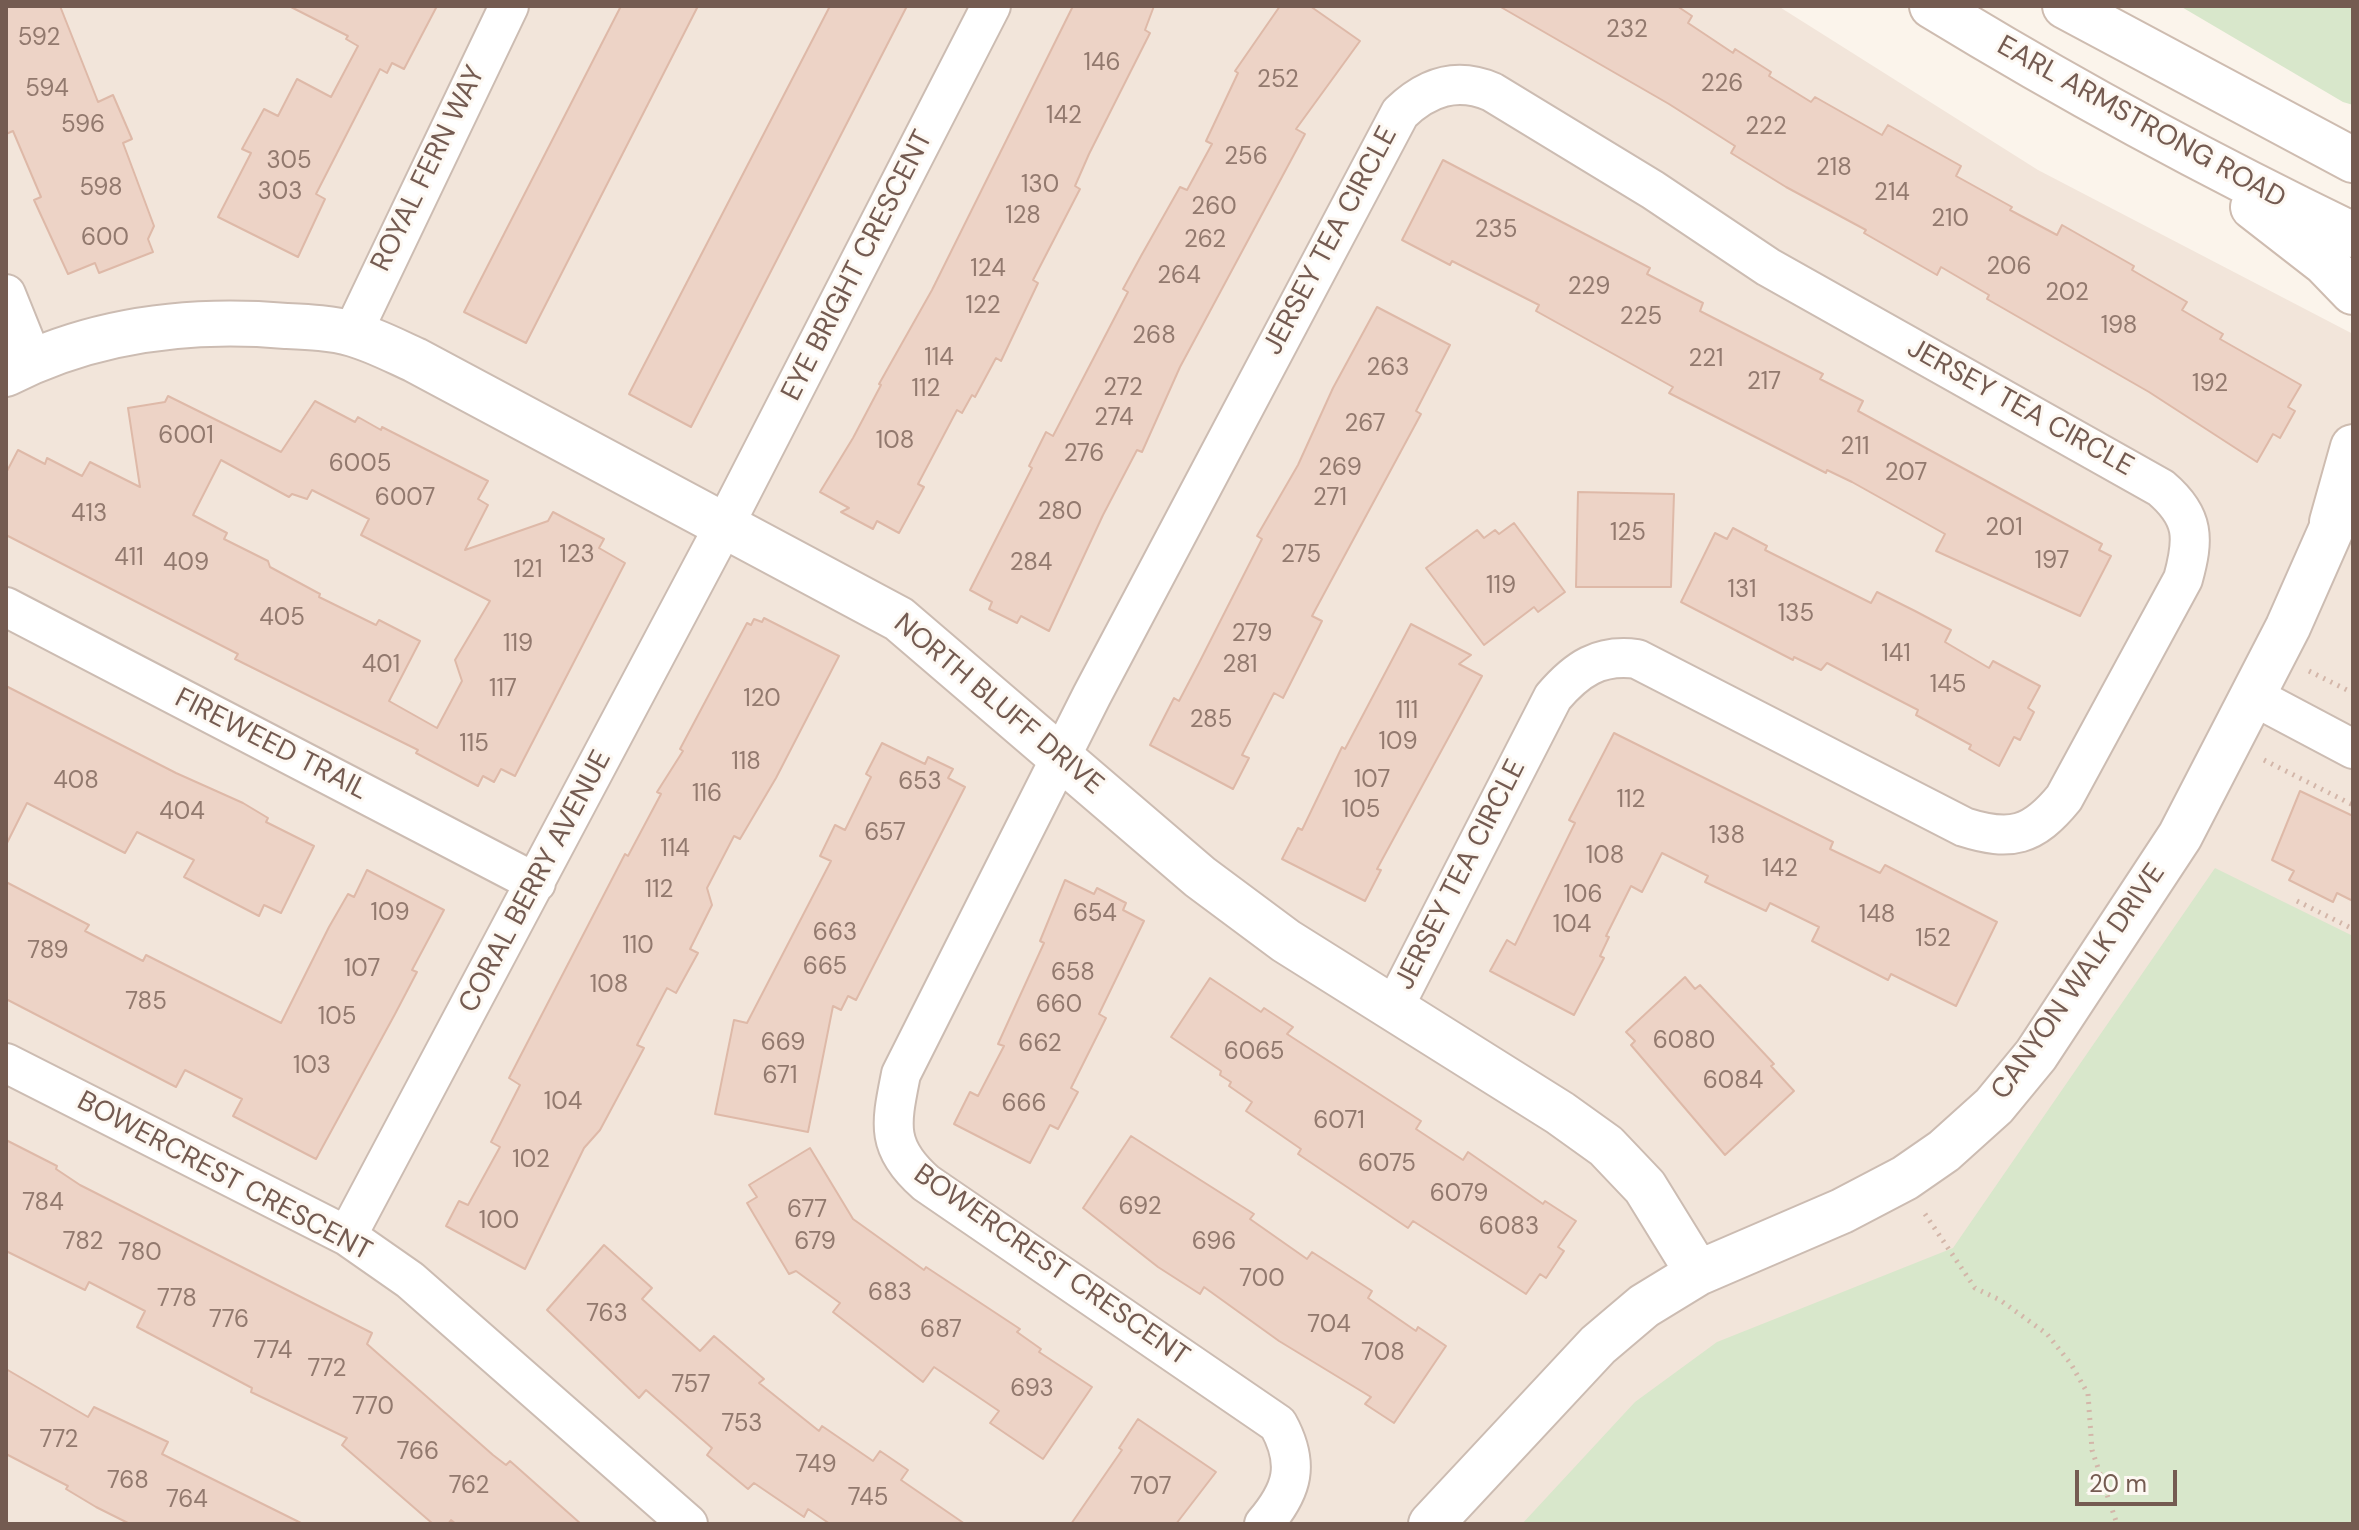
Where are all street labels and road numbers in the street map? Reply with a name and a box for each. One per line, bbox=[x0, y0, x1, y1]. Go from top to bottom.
street label: EARL ARMSTRONG ROAD bbox=[1991, 30, 2291, 216]
street label: ROYAL FERN WAY bbox=[365, 61, 493, 277]
street label: JERSEY TEA CIRCLE bbox=[1257, 121, 1405, 361]
street label: EYE BRIGHT CRESCENT bbox=[775, 125, 941, 407]
street label: JERSEY TEA CIRCLE bbox=[1901, 332, 2139, 484]
street label: NORTH BLUFF DRIVE bbox=[886, 607, 1110, 803]
street label: FIREWEED TRAIL bbox=[169, 682, 373, 808]
street label: CORAL BERRY AVENUE bbox=[453, 745, 619, 1019]
street label: JERSEY TEA CIRCLE bbox=[1388, 754, 1534, 996]
street label: CANYON WALK DRIVE bbox=[1985, 858, 2173, 1106]
street label: BOWERCREST CRESCENT bbox=[71, 1085, 377, 1269]
street label: BOWERCREST CRESCENT bbox=[907, 1158, 1195, 1374]

